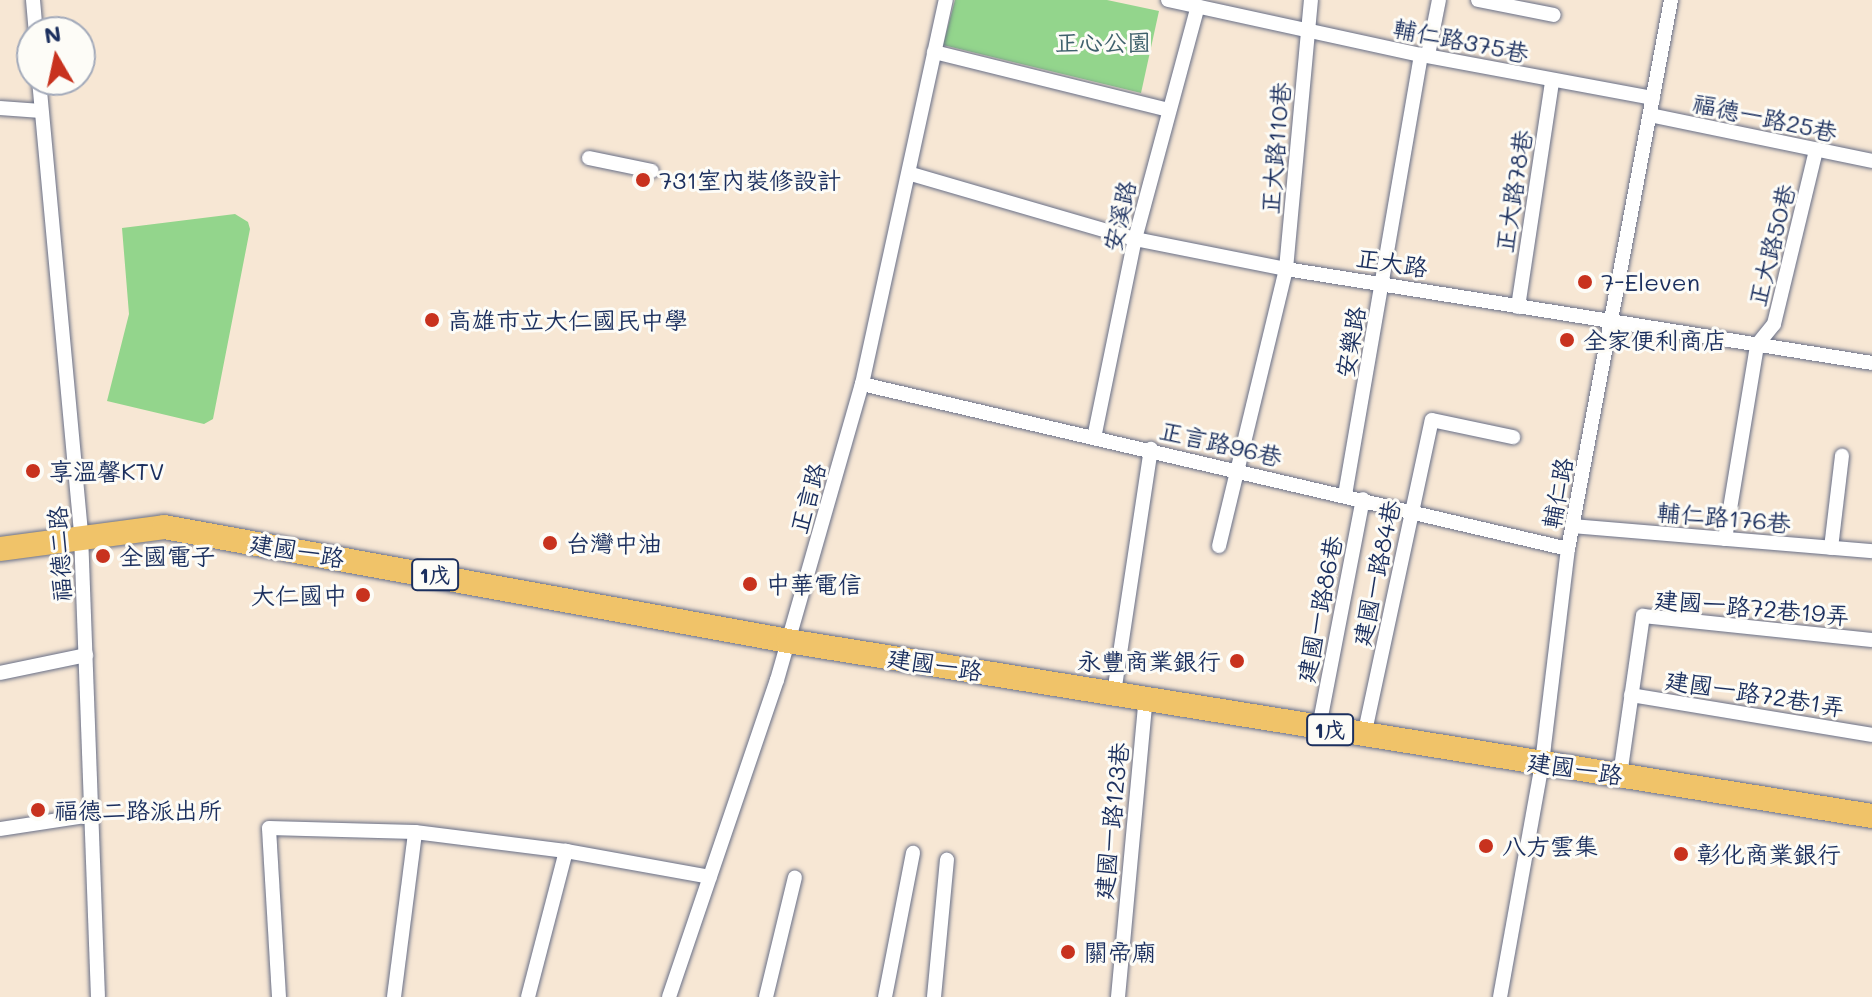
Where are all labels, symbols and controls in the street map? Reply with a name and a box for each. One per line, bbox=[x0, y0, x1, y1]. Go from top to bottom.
street label: 輔仁路375巷 bbox=[1391, 13, 1531, 67]
north arrow bbox=[16, 16, 96, 96]
text: N bbox=[42, 18, 63, 49]
park label: 正心公園 bbox=[1055, 28, 1151, 56]
street label: 正大路110巷 bbox=[1255, 81, 1295, 215]
street label: 福德一路25巷 bbox=[1690, 88, 1840, 146]
street label: 正大路78巷 bbox=[1489, 128, 1537, 254]
place label: 731室內裝修設計 bbox=[659, 166, 841, 194]
marker: 731室內裝修設計 bbox=[634, 171, 652, 189]
street label: 安溪路 bbox=[1097, 178, 1141, 254]
street label: 正大路50巷 bbox=[1742, 181, 1800, 309]
street label: 正大路 bbox=[1354, 242, 1430, 282]
place label: 7-Eleven bbox=[1601, 268, 1700, 296]
marker: 7-Eleven bbox=[1576, 273, 1594, 291]
street label: 安樂路 bbox=[1330, 304, 1370, 380]
place label: 高雄市立大仁國民中學 bbox=[448, 306, 688, 334]
marker: 高雄市立大仁國民中學 bbox=[423, 311, 441, 329]
place label: 全家便利商店 bbox=[1583, 326, 1727, 354]
marker: 全家便利商店 bbox=[1558, 331, 1576, 349]
street label: 正言路96巷 bbox=[1157, 415, 1285, 471]
street label: 輔仁路 bbox=[1536, 455, 1578, 531]
place label: 享溫馨KTV bbox=[49, 457, 164, 485]
street label: 正言路 bbox=[783, 459, 831, 537]
marker: 享溫馨KTV bbox=[24, 462, 42, 480]
street label: 建國一路84巷 bbox=[1346, 497, 1406, 649]
street label: 輔仁路176巷 bbox=[1656, 497, 1792, 537]
street label: 福德二路 bbox=[42, 505, 76, 603]
street label: 建國一路 bbox=[247, 527, 347, 573]
place label: 台灣中油 bbox=[566, 529, 662, 557]
street label: 建國一路86巷 bbox=[1291, 533, 1347, 685]
marker: 台灣中油 bbox=[541, 534, 559, 552]
place label: 全國電子 bbox=[119, 542, 215, 570]
marker: 全國電子 bbox=[94, 547, 112, 565]
road number: 1戊 bbox=[411, 557, 459, 593]
place label: 中華電信 bbox=[766, 570, 862, 598]
marker: 中華電信 bbox=[741, 575, 759, 593]
place label: 大仁國中 bbox=[251, 581, 347, 609]
street label: 建國一路72巷19弄 bbox=[1653, 584, 1851, 630]
marker: 大仁國中 bbox=[354, 586, 372, 604]
street label: 建國一路 bbox=[885, 642, 985, 686]
place label: 永豐商業銀行 bbox=[1077, 647, 1221, 675]
marker: 永豐商業銀行 bbox=[1228, 652, 1246, 670]
street label: 建國一路72巷1弄 bbox=[1663, 665, 1847, 721]
road number: 1戊 bbox=[1306, 712, 1354, 748]
street label: 建國一路123巷 bbox=[1088, 741, 1134, 901]
street label: 建國一路 bbox=[1525, 746, 1625, 790]
place label: 福德二路派出所 bbox=[54, 796, 222, 824]
marker: 福德二路派出所 bbox=[29, 801, 47, 819]
place label: 八方雲集 bbox=[1502, 832, 1598, 860]
marker: 八方雲集 bbox=[1477, 837, 1495, 855]
place label: 彰化商業銀行 bbox=[1697, 840, 1841, 868]
marker: 彰化商業銀行 bbox=[1672, 845, 1690, 863]
place label: 關帝廟 bbox=[1084, 938, 1156, 966]
marker: 關帝廟 bbox=[1059, 943, 1077, 961]

